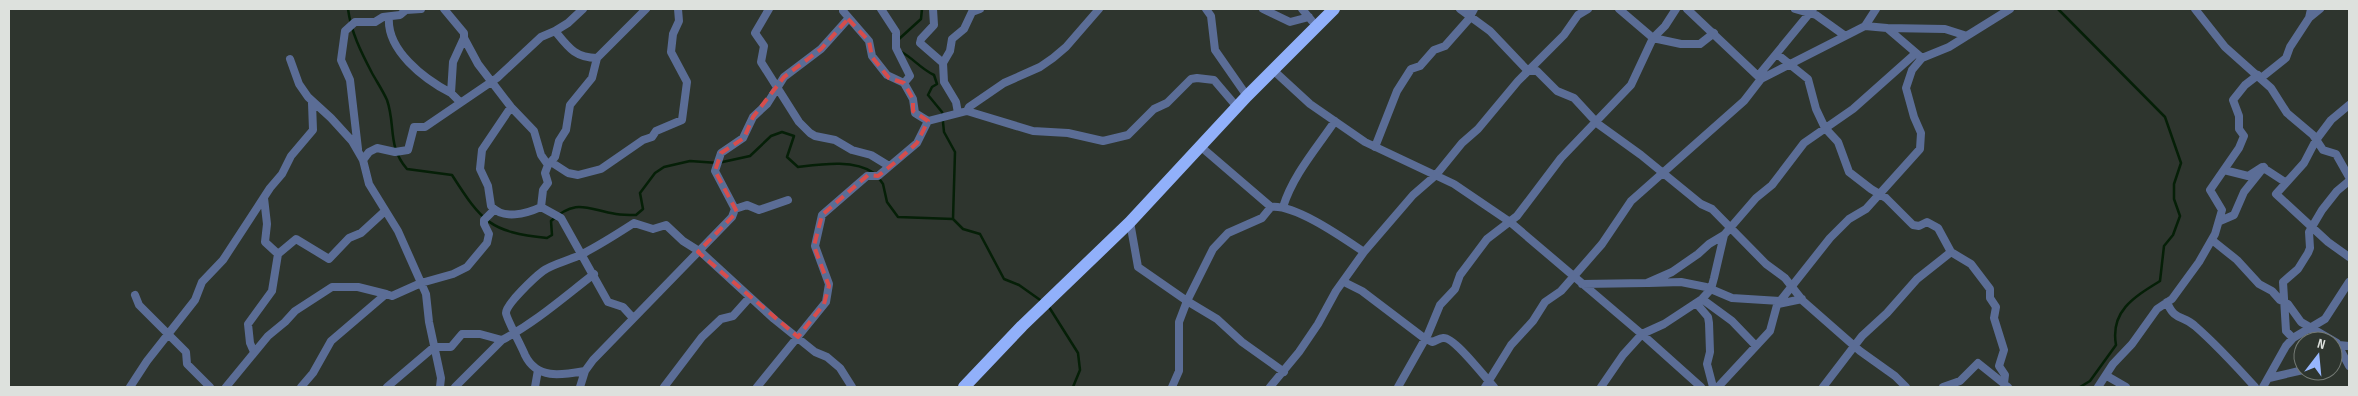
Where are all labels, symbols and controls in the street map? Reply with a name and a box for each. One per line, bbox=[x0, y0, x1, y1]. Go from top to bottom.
north arrow bbox=[2293, 331, 2343, 381]
text: N bbox=[2316, 335, 2327, 353]

